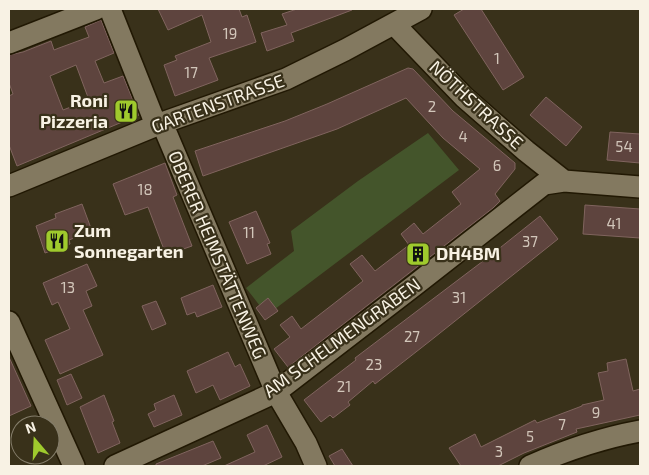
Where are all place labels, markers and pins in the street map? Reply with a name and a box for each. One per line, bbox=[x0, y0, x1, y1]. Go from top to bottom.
place label: Roni Pizzeria bbox=[40, 89, 108, 132]
restaurant icon: Roni Pizzeria bbox=[113, 98, 139, 124]
place label: Zum Sonnegarten bbox=[74, 219, 184, 262]
restaurant icon: Zum Sonnegarten bbox=[44, 228, 70, 254]
building icon: DH4BM bbox=[405, 241, 431, 267]
place label: DH4BM bbox=[436, 242, 500, 264]

